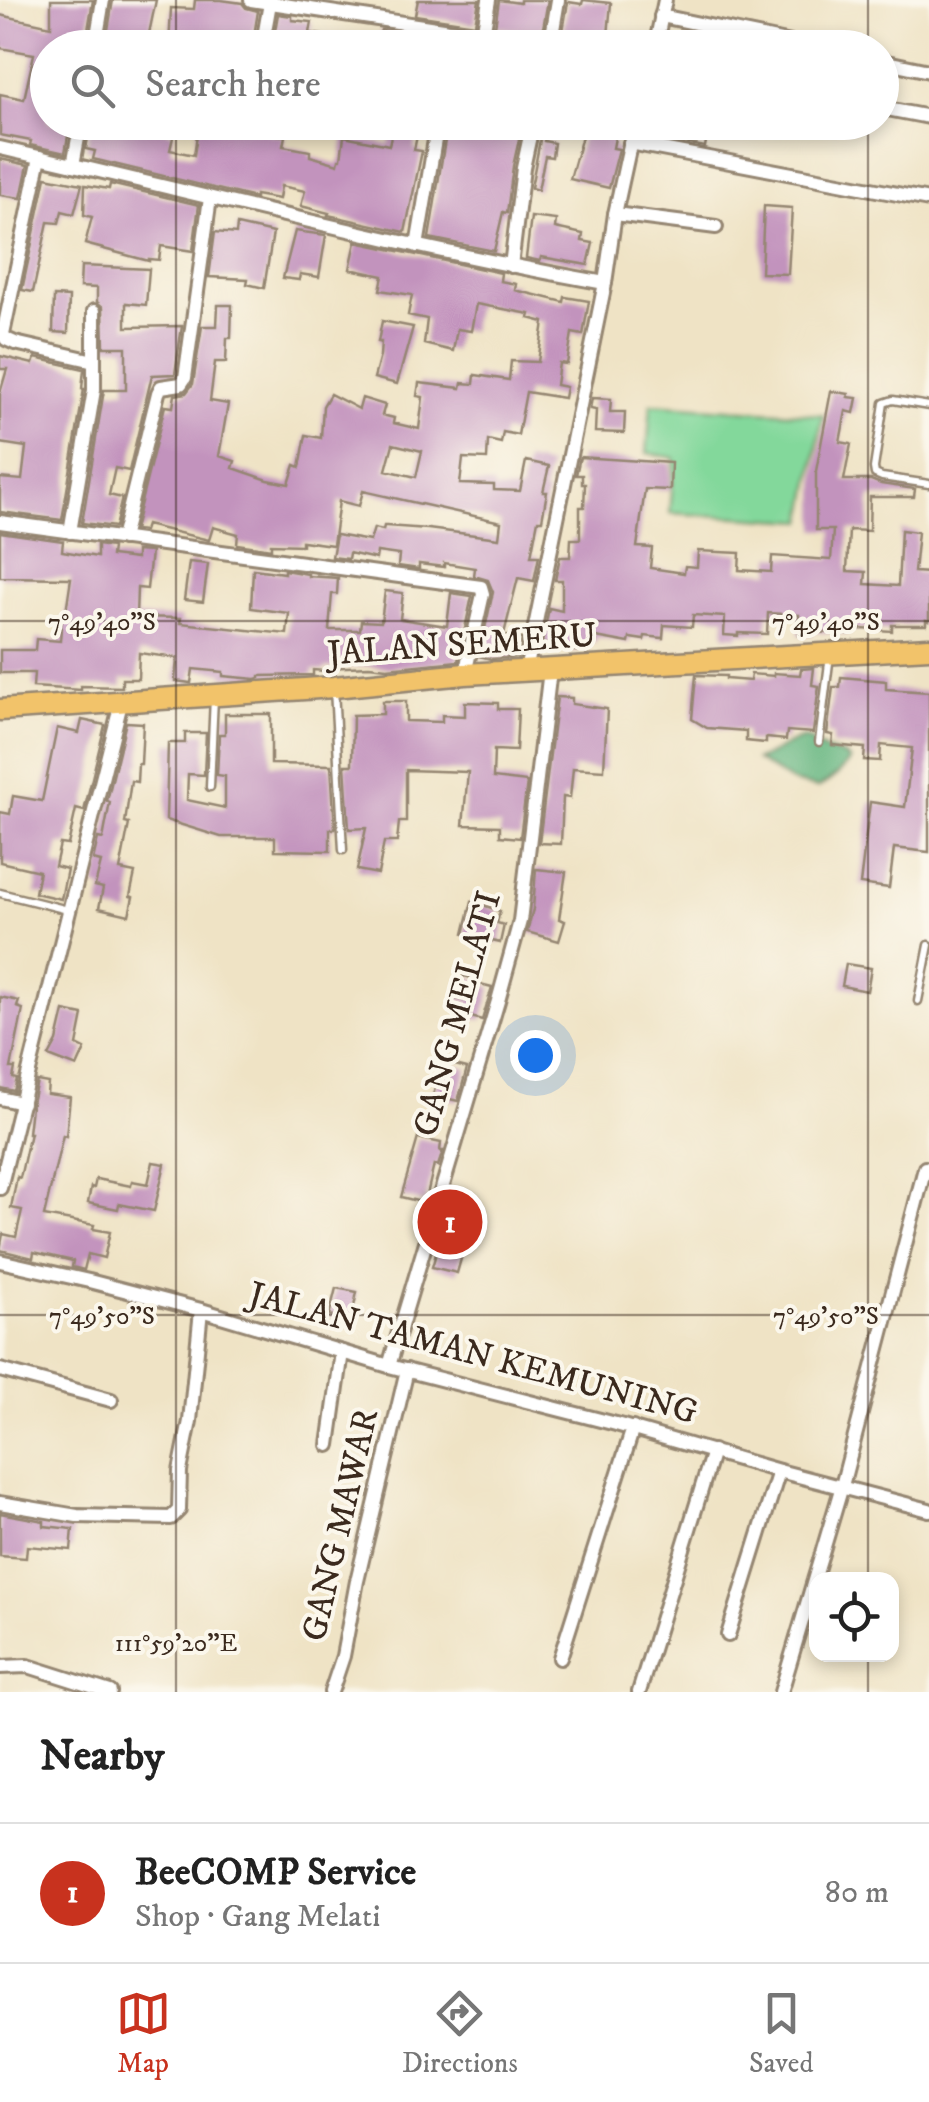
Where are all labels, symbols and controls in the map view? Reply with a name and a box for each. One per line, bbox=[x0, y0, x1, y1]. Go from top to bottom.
search box bbox=[30, 30, 899, 140]
icon: search bbox=[65, 58, 120, 113]
text: Search here bbox=[145, 61, 321, 109]
text: 7°49'40"S bbox=[48, 607, 156, 638]
text: 7°49'40"S bbox=[772, 607, 880, 638]
street label: JALAN SEMERU bbox=[323, 614, 598, 677]
street label: GANG MELATI bbox=[404, 887, 512, 1141]
your location bbox=[510, 1030, 561, 1081]
pin: 1 bbox=[418, 1184, 482, 1260]
street label: JALAN TAMAN KEMUNING bbox=[241, 1272, 702, 1435]
text: 7°49'50"S bbox=[49, 1301, 155, 1332]
text: 7°49'50"S bbox=[773, 1301, 879, 1332]
street label: GANG MAWAR bbox=[293, 1405, 389, 1645]
map controls bbox=[809, 1572, 899, 1662]
button: locate bbox=[809, 1572, 899, 1662]
text: 111°59'20"E bbox=[115, 1628, 237, 1659]
text: Nearby bbox=[40, 1731, 164, 1783]
text: BeeCOMP Service bbox=[135, 1849, 416, 1897]
text: 1 bbox=[67, 1873, 78, 1913]
text: 80 m bbox=[825, 1873, 889, 1913]
text: Shop · Gang Melati bbox=[135, 1897, 380, 1937]
tab: Map bbox=[116, 1986, 171, 2081]
tab: Directions bbox=[402, 1986, 518, 2081]
tab: Saved bbox=[749, 1986, 813, 2081]

